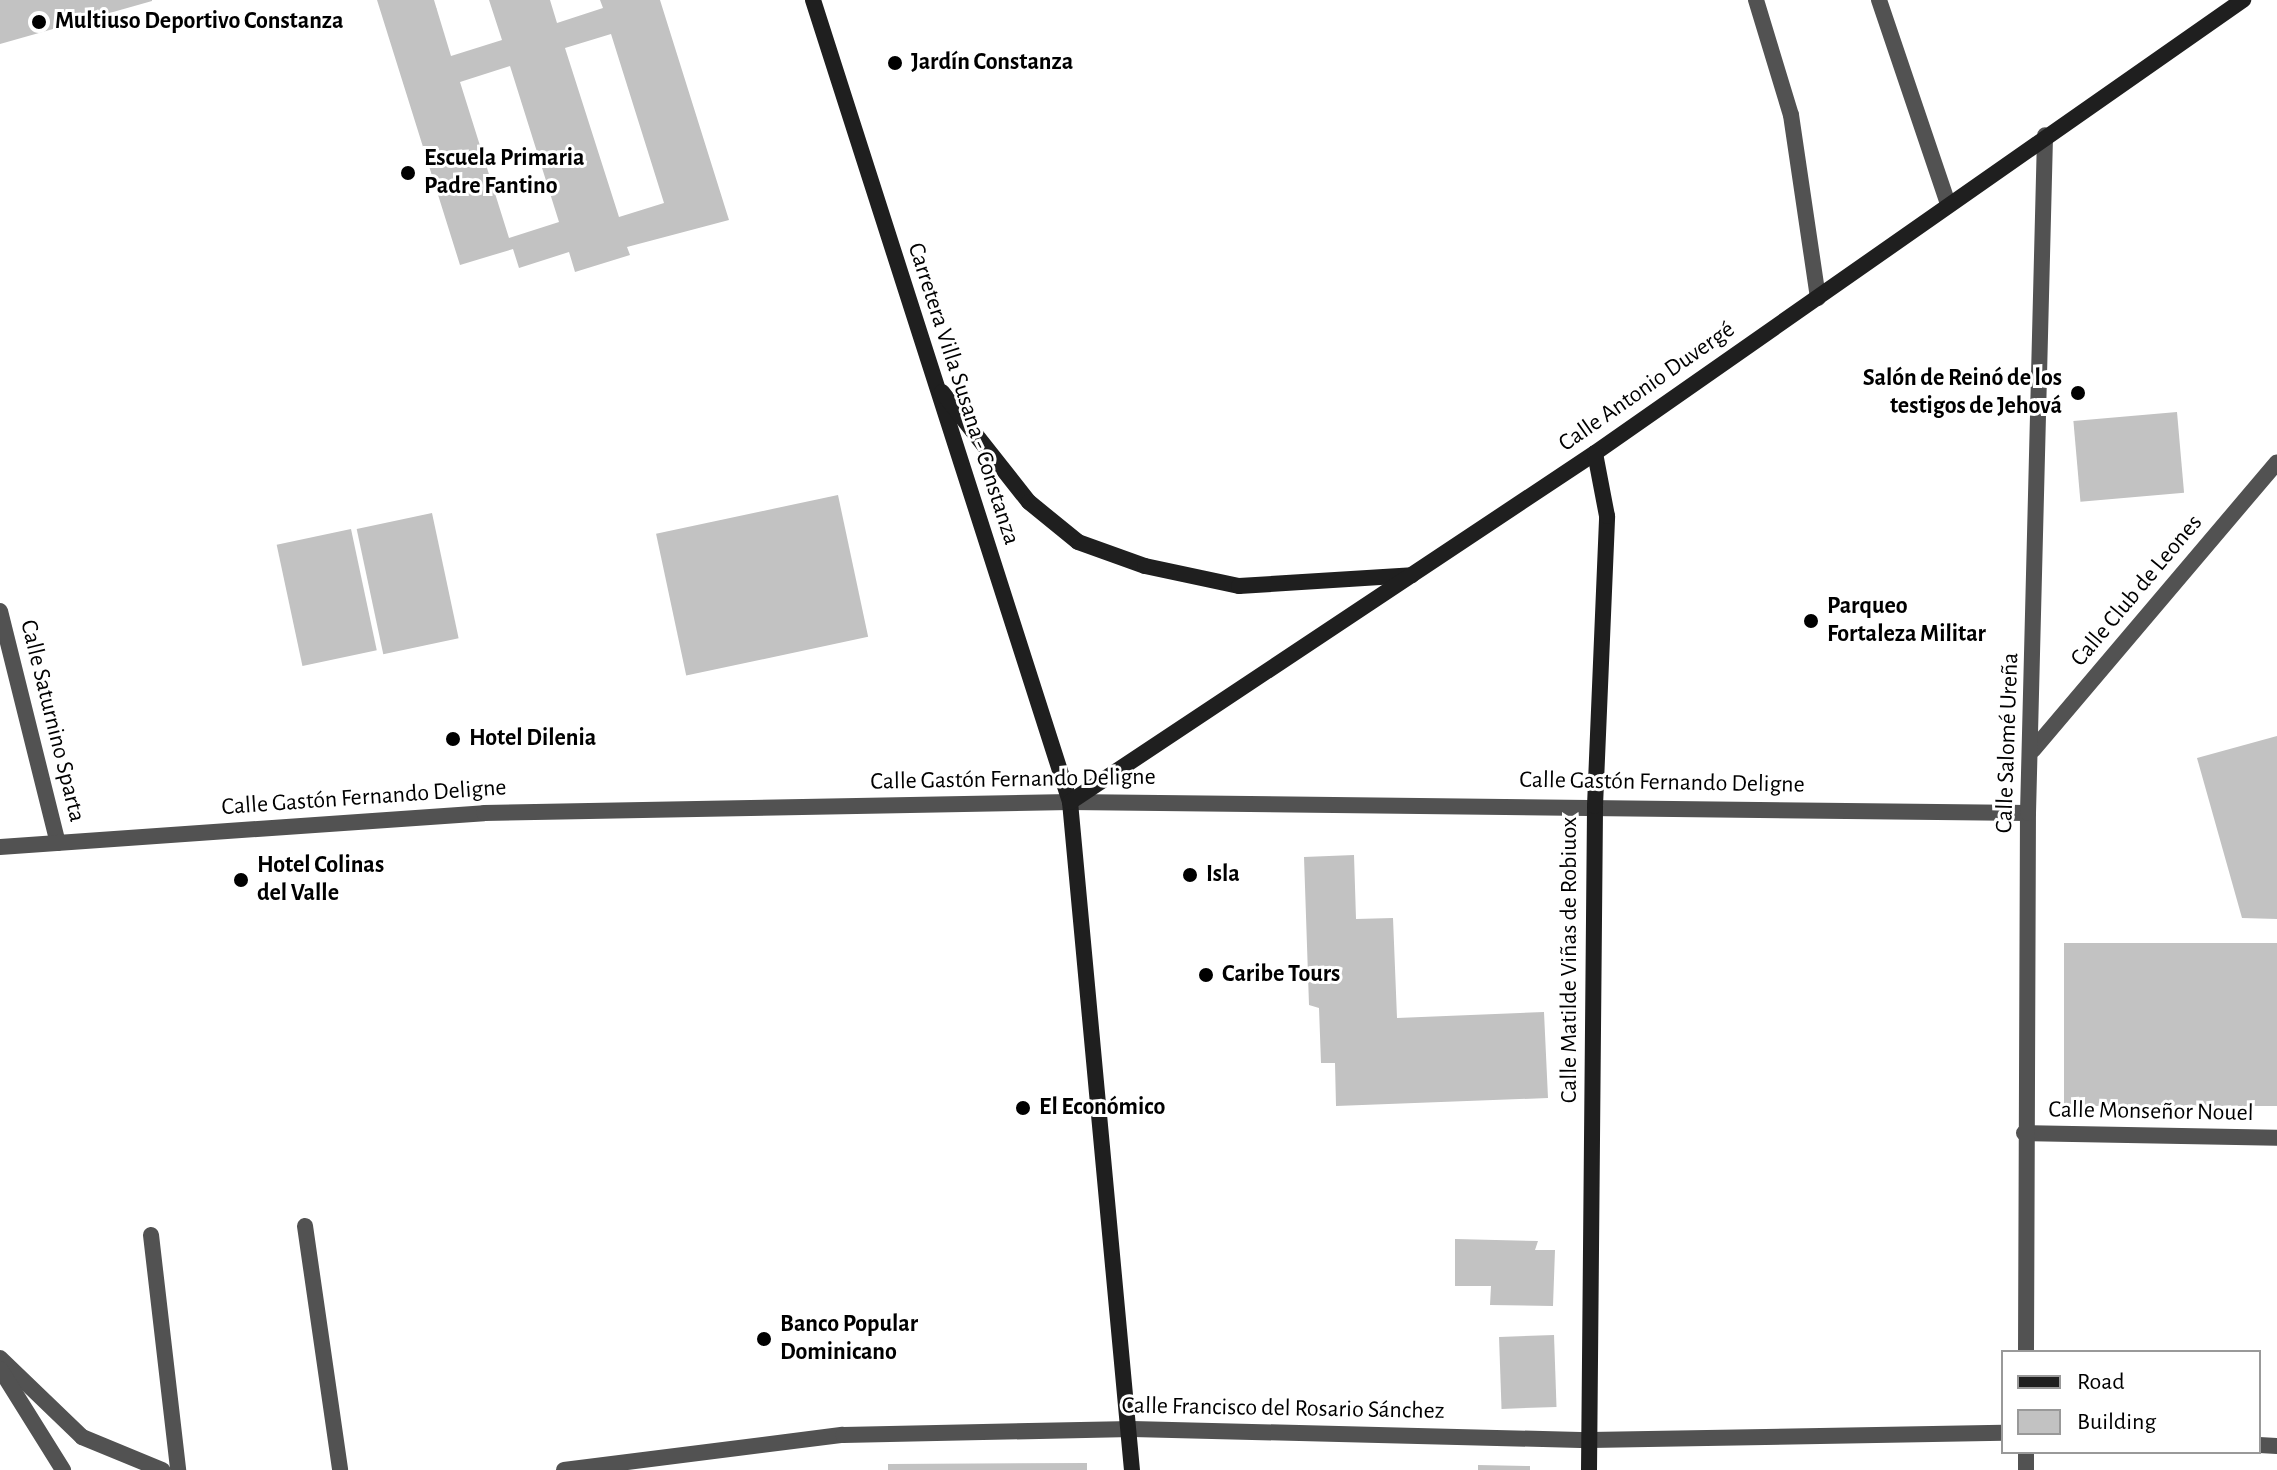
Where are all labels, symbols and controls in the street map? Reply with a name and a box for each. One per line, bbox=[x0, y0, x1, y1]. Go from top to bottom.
place label: Multiuso Deportivo Constanza bbox=[55, 8, 344, 36]
marker: Multiuso Deportivo Constanza bbox=[30, 13, 48, 31]
place label: Jardín Constanza bbox=[911, 49, 1073, 77]
marker: Jardín Constanza bbox=[886, 54, 904, 72]
place label: Escuela Primaria Padre Fantino bbox=[424, 145, 585, 201]
marker: Escuela Primaria Padre Fantino bbox=[399, 164, 417, 182]
street label: Carretera Villa Susana - Constanza bbox=[901, 239, 1025, 549]
street label: Calle Antonio Duvergé bbox=[1554, 316, 1740, 458]
place label: Salón de Reinó de los testigos de Jehová bbox=[1863, 365, 2062, 421]
marker: Salón de Reinó de los testigos de Jehová bbox=[2069, 384, 2087, 402]
street label: Calle Club de Leones bbox=[2065, 509, 2209, 673]
place label: Parqueo Fortaleza Militar bbox=[1827, 593, 1986, 649]
marker: Parqueo Fortaleza Militar bbox=[1802, 612, 1820, 630]
street label: Calle Saturnino Sparta bbox=[13, 617, 91, 825]
street label: Calle Salomé Ureña bbox=[1990, 652, 2026, 834]
place label: Hotel Dilenia bbox=[469, 725, 596, 753]
marker: Hotel Dilenia bbox=[444, 730, 462, 748]
street label: Calle Gastón Fernando Deligne bbox=[870, 763, 1156, 797]
street label: Calle Gastón Fernando Deligne bbox=[1519, 766, 1805, 800]
street label: Calle Gastón Fernando Deligne bbox=[221, 774, 507, 822]
street label: Calle Matilde Viñas de Robiuox bbox=[1556, 817, 1584, 1103]
place label: Hotel Colinas del Valle bbox=[257, 852, 384, 908]
place label: Isla bbox=[1206, 861, 1240, 889]
marker: Isla bbox=[1181, 866, 1199, 884]
marker: Hotel Colinas del Valle bbox=[232, 871, 250, 889]
place label: Caribe Tours bbox=[1222, 961, 1340, 989]
marker: Caribe Tours bbox=[1197, 966, 1215, 984]
place label: El Económico bbox=[1039, 1094, 1165, 1122]
street label: Calle Monseñor Nouel bbox=[2048, 1096, 2254, 1128]
marker: El Económico bbox=[1014, 1099, 1032, 1117]
place label: Banco Popular Dominicano bbox=[780, 1311, 918, 1367]
marker: Banco Popular Dominicano bbox=[755, 1330, 773, 1348]
legend bbox=[2001, 1350, 2261, 1454]
text: Road bbox=[2077, 1370, 2125, 1394]
street label: Calle Francisco del Rosario Sánchez bbox=[1121, 1392, 1445, 1426]
text: Building bbox=[2077, 1410, 2156, 1434]

